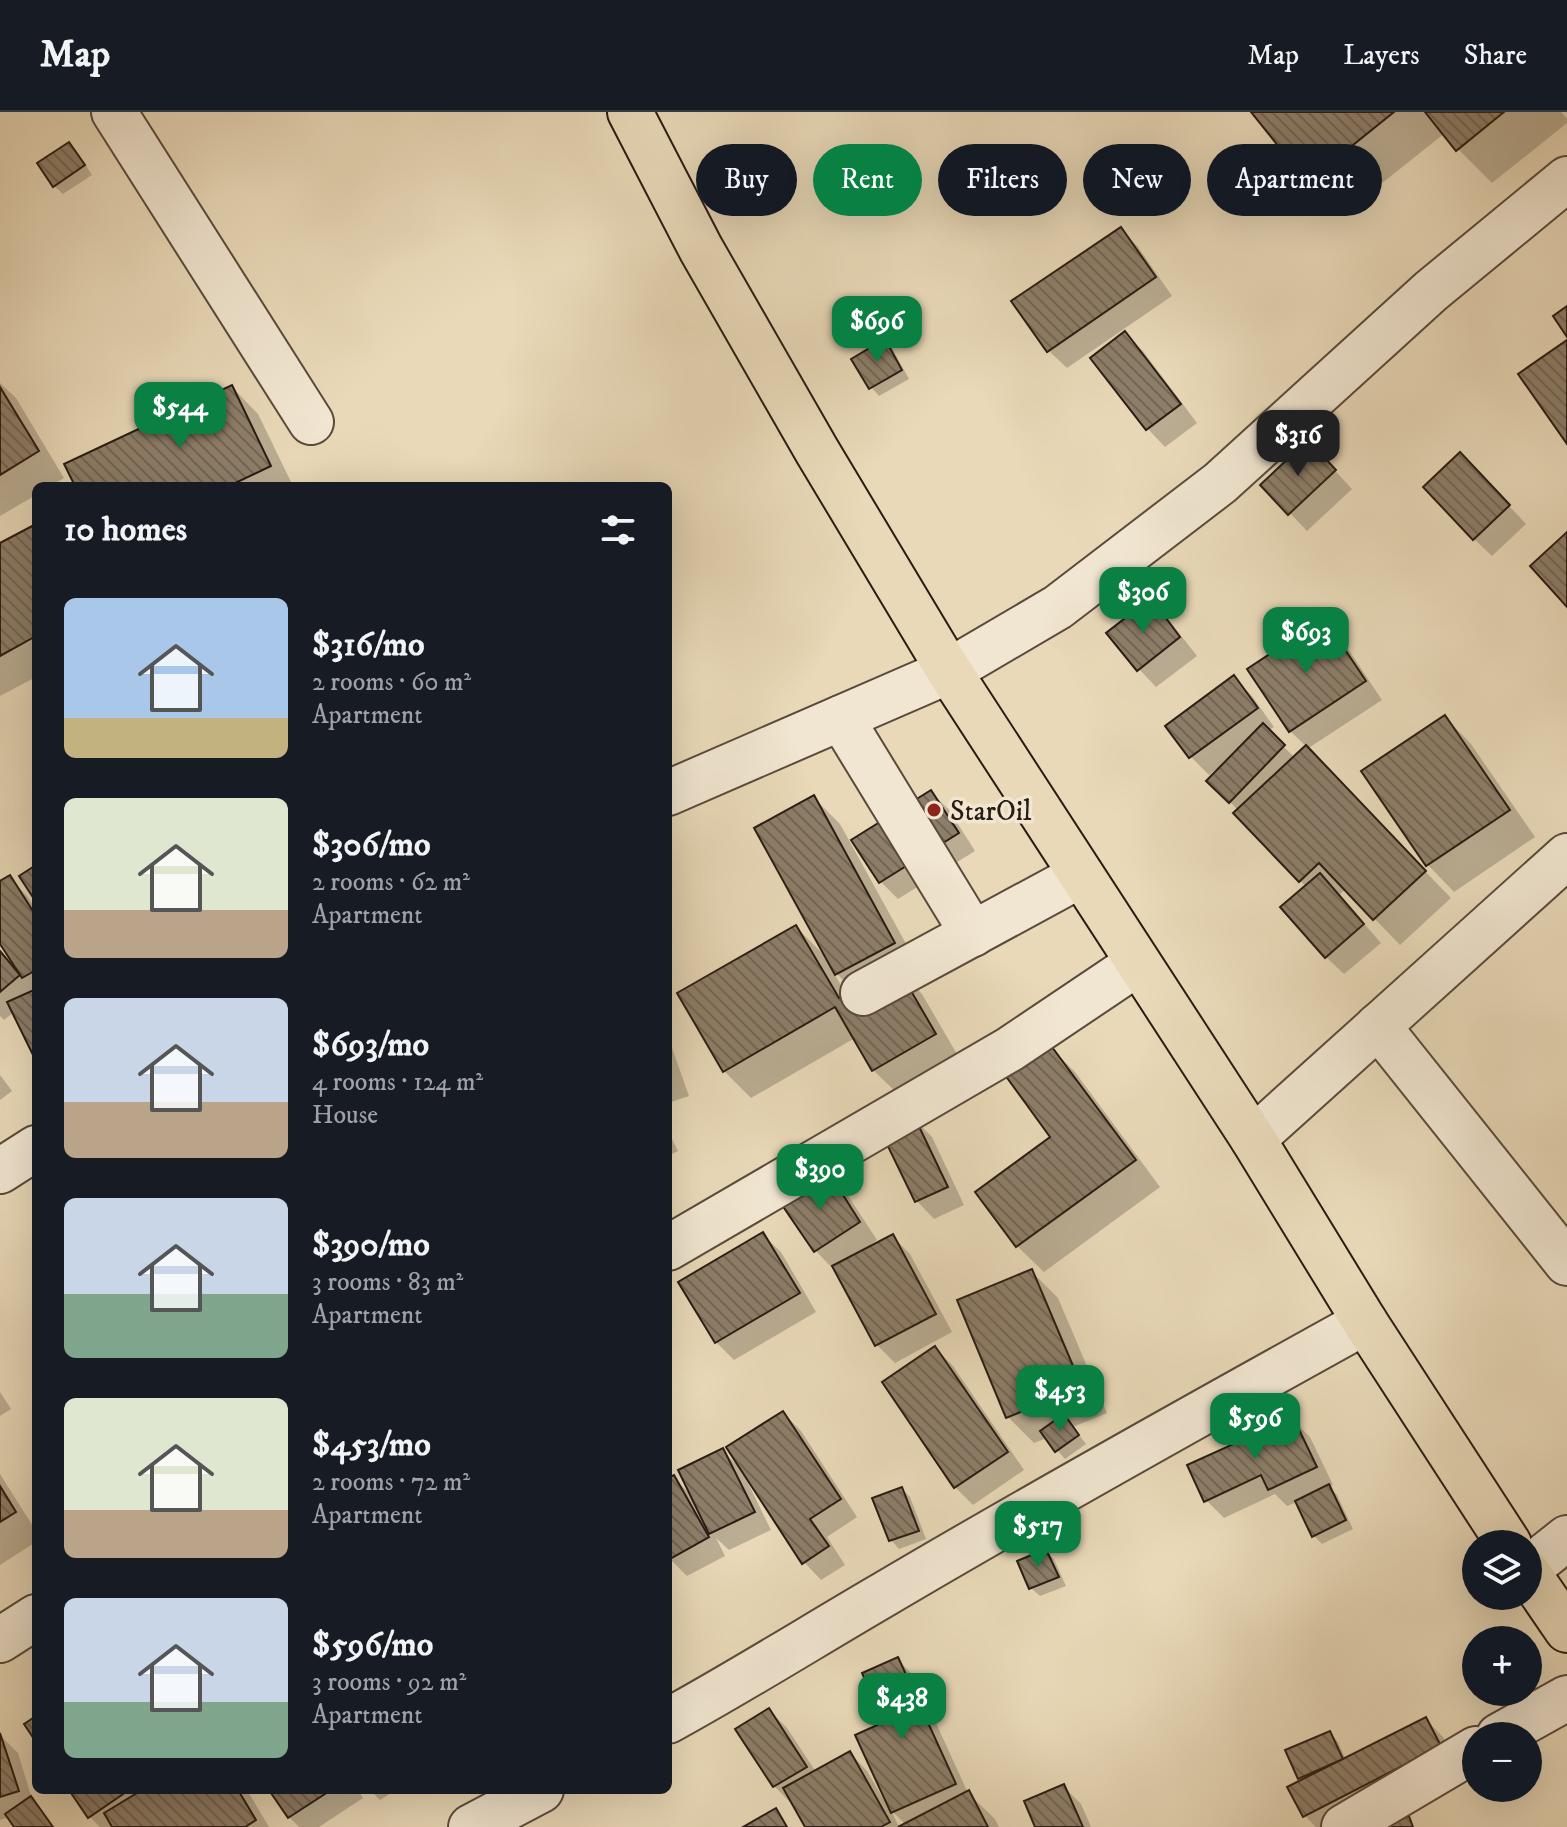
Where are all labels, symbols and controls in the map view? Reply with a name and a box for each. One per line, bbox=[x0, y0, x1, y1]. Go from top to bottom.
text: Map bbox=[40, 31, 110, 79]
text: Map bbox=[1248, 38, 1299, 73]
text: Layers bbox=[1343, 38, 1420, 73]
text: Share bbox=[1464, 38, 1527, 73]
chip: Buy bbox=[696, 144, 797, 216]
chip: Rent bbox=[813, 144, 922, 216]
chip: Filters bbox=[938, 144, 1067, 216]
chip: New bbox=[1083, 144, 1191, 216]
chip: Apartment bbox=[1207, 144, 1382, 216]
pin: $696 bbox=[830, 296, 924, 364]
text: $696 bbox=[850, 305, 904, 338]
pin: $544 bbox=[133, 382, 227, 450]
text: $544 bbox=[152, 391, 208, 424]
pin: $316 bbox=[1251, 410, 1345, 478]
text: $316 bbox=[1275, 419, 1321, 452]
icon: filters bbox=[596, 508, 640, 552]
text: 10 homes bbox=[64, 509, 187, 551]
pin: $306 bbox=[1096, 567, 1190, 635]
text: $306 bbox=[1117, 576, 1169, 609]
pin: $693 bbox=[1259, 607, 1353, 675]
text: $693 bbox=[1281, 616, 1331, 649]
text: $316/mo bbox=[312, 624, 425, 666]
icon: home bbox=[128, 630, 224, 726]
text: 2 rooms · 60 m² bbox=[312, 666, 471, 699]
text: Apartment bbox=[312, 699, 423, 732]
place label: StarOil bbox=[950, 794, 1032, 829]
marker: StarOil bbox=[925, 801, 943, 819]
text: $306/mo bbox=[312, 824, 430, 866]
icon: home bbox=[128, 830, 224, 926]
text: 2 rooms · 62 m² bbox=[312, 866, 470, 899]
text: Apartment bbox=[312, 899, 423, 932]
text: $693/mo bbox=[312, 1024, 429, 1066]
icon: home bbox=[128, 1030, 224, 1126]
text: 4 rooms · 124 m² bbox=[312, 1066, 483, 1099]
text: House bbox=[312, 1099, 378, 1132]
pin: $390 bbox=[773, 1144, 867, 1212]
text: $390 bbox=[795, 1153, 845, 1186]
text: $390/mo bbox=[312, 1224, 430, 1266]
icon: home bbox=[128, 1230, 224, 1326]
text: 3 rooms · 83 m² bbox=[312, 1266, 463, 1299]
text: Apartment bbox=[312, 1299, 423, 1332]
pin: $453 bbox=[1013, 1365, 1107, 1433]
text: $453 bbox=[1034, 1374, 1086, 1407]
pin: $596 bbox=[1208, 1393, 1302, 1461]
text: $596 bbox=[1228, 1402, 1282, 1435]
text: $453/mo bbox=[312, 1424, 431, 1466]
icon: home bbox=[128, 1430, 224, 1526]
text: 2 rooms · 72 m² bbox=[312, 1466, 470, 1499]
text: Apartment bbox=[312, 1499, 423, 1532]
pin: $517 bbox=[991, 1501, 1085, 1569]
text: $517 bbox=[1013, 1510, 1063, 1543]
map controls bbox=[1462, 1530, 1542, 1802]
button: layers bbox=[1462, 1530, 1542, 1610]
text: $596/mo bbox=[312, 1624, 433, 1666]
button: + bbox=[1462, 1626, 1542, 1706]
icon: home bbox=[128, 1630, 224, 1726]
text: 3 rooms · 92 m² bbox=[312, 1666, 466, 1699]
pin: $438 bbox=[855, 1673, 949, 1741]
text: $438 bbox=[876, 1682, 928, 1715]
text: Apartment bbox=[312, 1699, 423, 1732]
button: − bbox=[1462, 1722, 1542, 1802]

